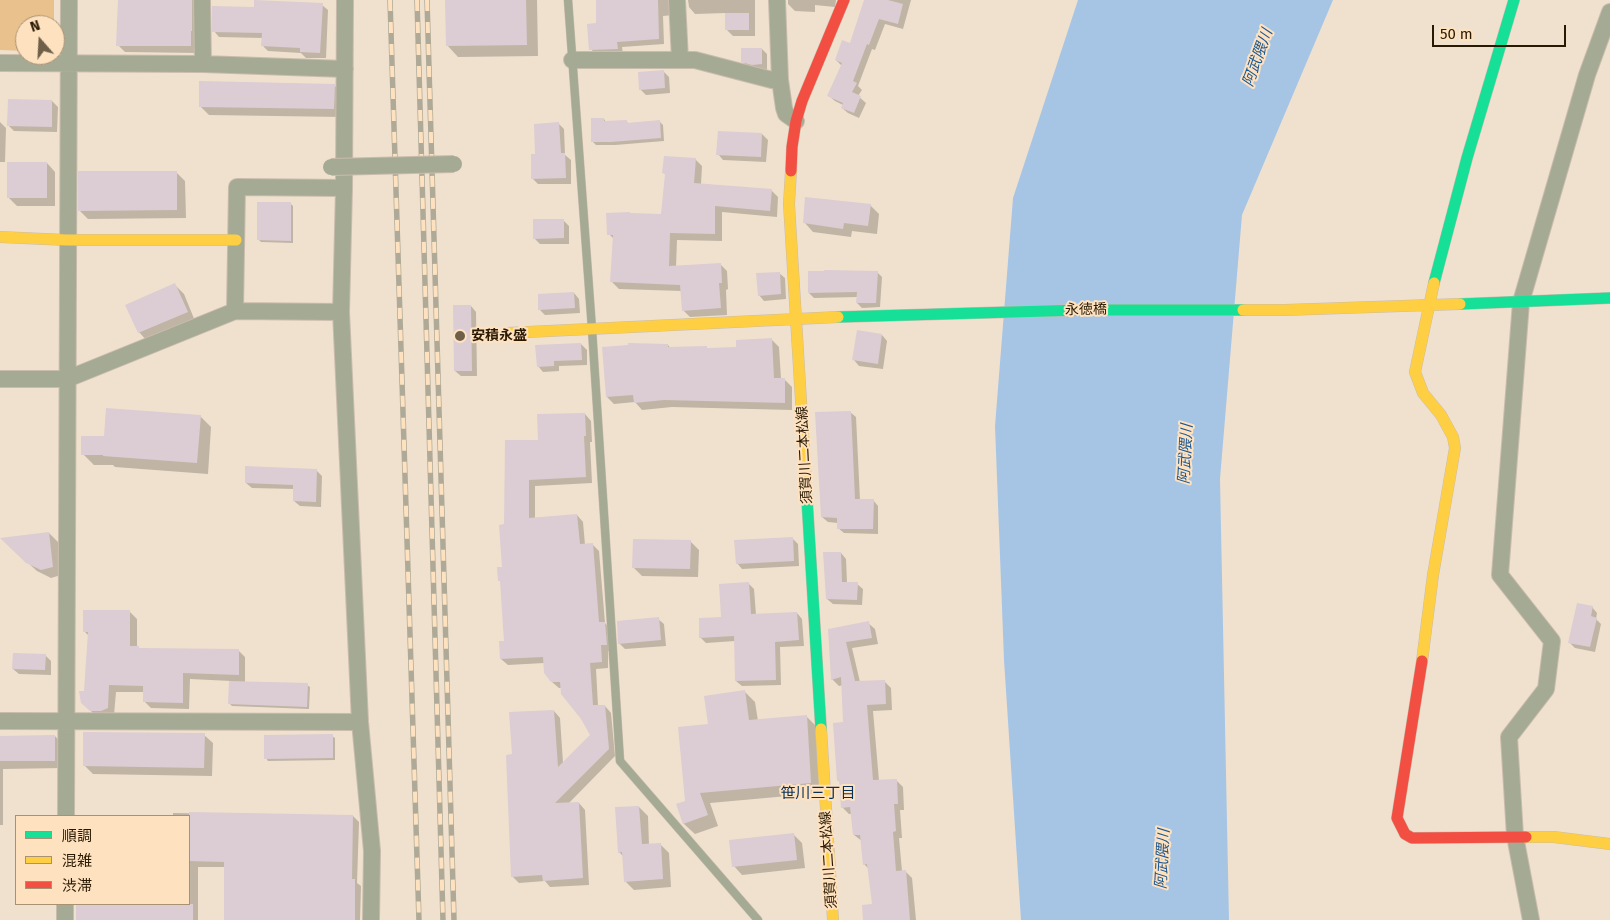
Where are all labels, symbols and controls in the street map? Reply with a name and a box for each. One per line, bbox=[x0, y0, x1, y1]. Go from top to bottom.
north arrow bbox=[15, 15, 65, 65]
scale bar bbox=[1435, 15, 1569, 47]
text: N bbox=[28, 17, 42, 36]
text: 50 m bbox=[1440, 25, 1473, 43]
water label: 阿武隈川 bbox=[1239, 27, 1277, 89]
street label: 永徳橋 bbox=[1065, 301, 1107, 319]
place label: 安積永盛 bbox=[471, 328, 527, 344]
marker: 安積永盛 bbox=[453, 329, 467, 343]
street label: 須賀川二本松線 bbox=[794, 406, 816, 504]
water label: 阿武隈川 bbox=[1175, 424, 1197, 484]
district label: 笹川三丁目 bbox=[781, 785, 855, 803]
street label: 須賀川二本松線 bbox=[817, 811, 841, 909]
legend bbox=[15, 815, 190, 905]
text: 順調 bbox=[62, 827, 92, 845]
water label: 阿武隈川 bbox=[1152, 829, 1174, 889]
text: 混雑 bbox=[62, 852, 92, 870]
text: 渋滞 bbox=[62, 877, 92, 895]

